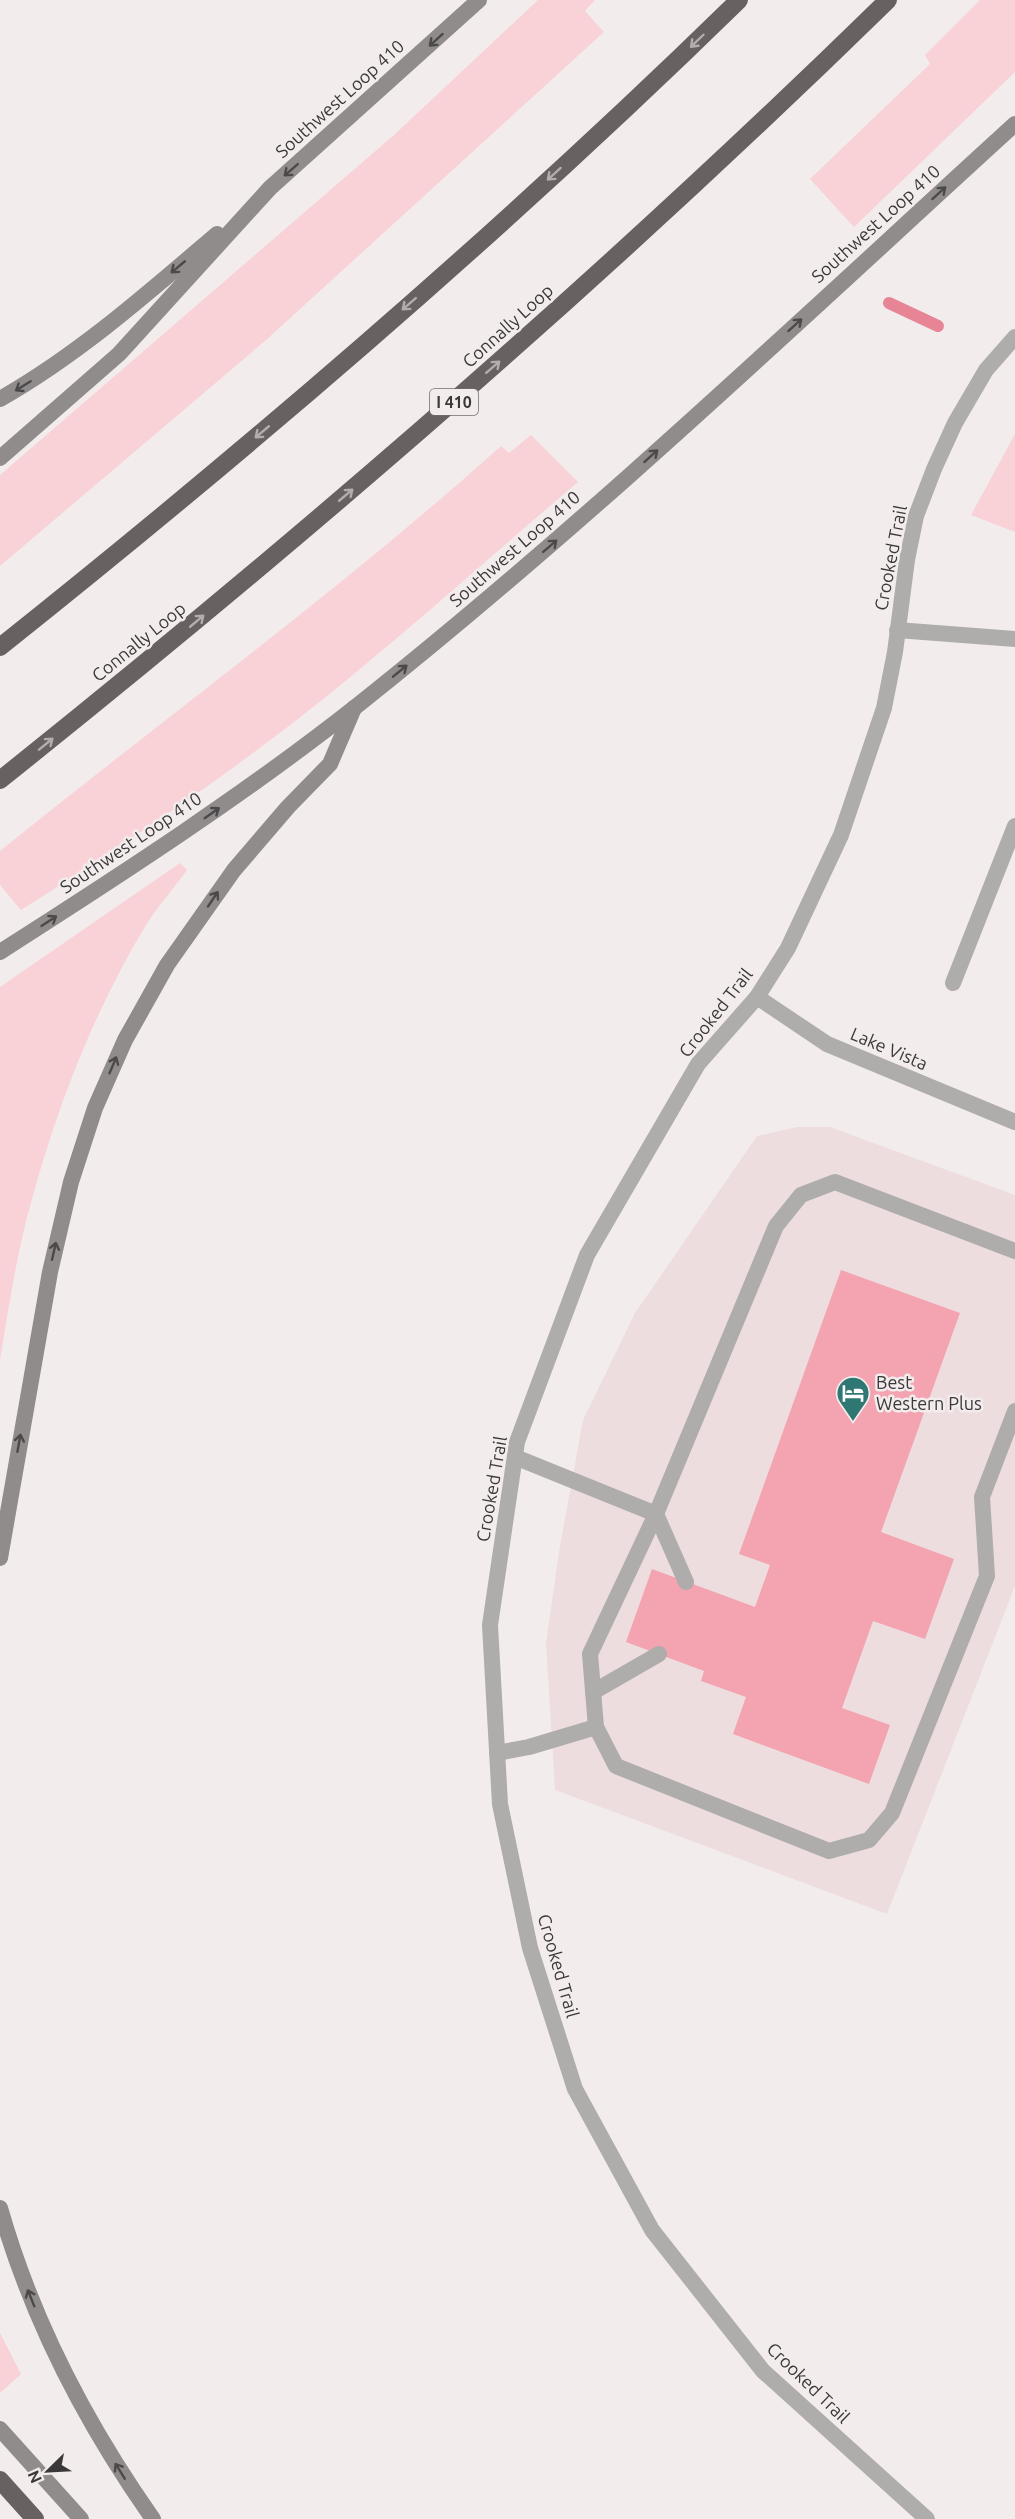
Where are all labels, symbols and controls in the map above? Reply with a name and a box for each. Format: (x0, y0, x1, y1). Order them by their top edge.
one-way arrow (429, 33, 444, 47)
one-way arrow (689, 33, 704, 48)
street label: Southwest Loop 410 (271, 35, 408, 161)
street label: Southwest Loop 410 (807, 160, 944, 286)
one-way arrow (284, 163, 299, 177)
one-way arrow (547, 167, 562, 181)
one-way arrow (931, 186, 946, 200)
one-way arrow (170, 261, 186, 274)
street label: Connally Loop (458, 280, 557, 371)
one-way arrow (401, 296, 417, 310)
one-way arrow (787, 318, 802, 332)
one-way arrow (485, 360, 500, 374)
one-way arrow (15, 380, 32, 392)
road number: I 410 (430, 389, 478, 415)
one-way arrow (255, 425, 270, 439)
one-way arrow (643, 449, 658, 463)
street label: Southwest Loop 410 (445, 486, 583, 610)
one-way arrow (338, 488, 353, 502)
street label: Crooked Trail (870, 503, 910, 612)
one-way arrow (542, 539, 557, 553)
street label: Connally Loop (88, 597, 189, 685)
one-way arrow (189, 614, 204, 628)
one-way arrow (392, 664, 408, 677)
one-way arrow (37, 737, 53, 750)
street label: Southwest Loop 410 (56, 788, 205, 897)
one-way arrow (203, 807, 219, 819)
one-way arrow (207, 890, 220, 907)
one-way arrow (40, 914, 57, 926)
street label: Crooked Trail (674, 964, 756, 1061)
street label: Lake Vista (848, 1023, 931, 1073)
one-way arrow (108, 1057, 119, 1075)
one-way arrow (49, 1242, 61, 1261)
place label: Best Western Plus (876, 1372, 982, 1413)
hotel icon: Best Western Plus (835, 1375, 871, 1422)
one-way arrow (14, 1433, 25, 1453)
street label: Crooked Trail (472, 1434, 510, 1543)
street label: Crooked Trail (535, 1912, 583, 2020)
one-way arrow (25, 2289, 36, 2307)
street label: Crooked Trail (763, 2338, 854, 2427)
north arrow (18, 2441, 78, 2501)
one-way arrow (113, 2463, 125, 2480)
text: N (24, 2468, 45, 2486)

